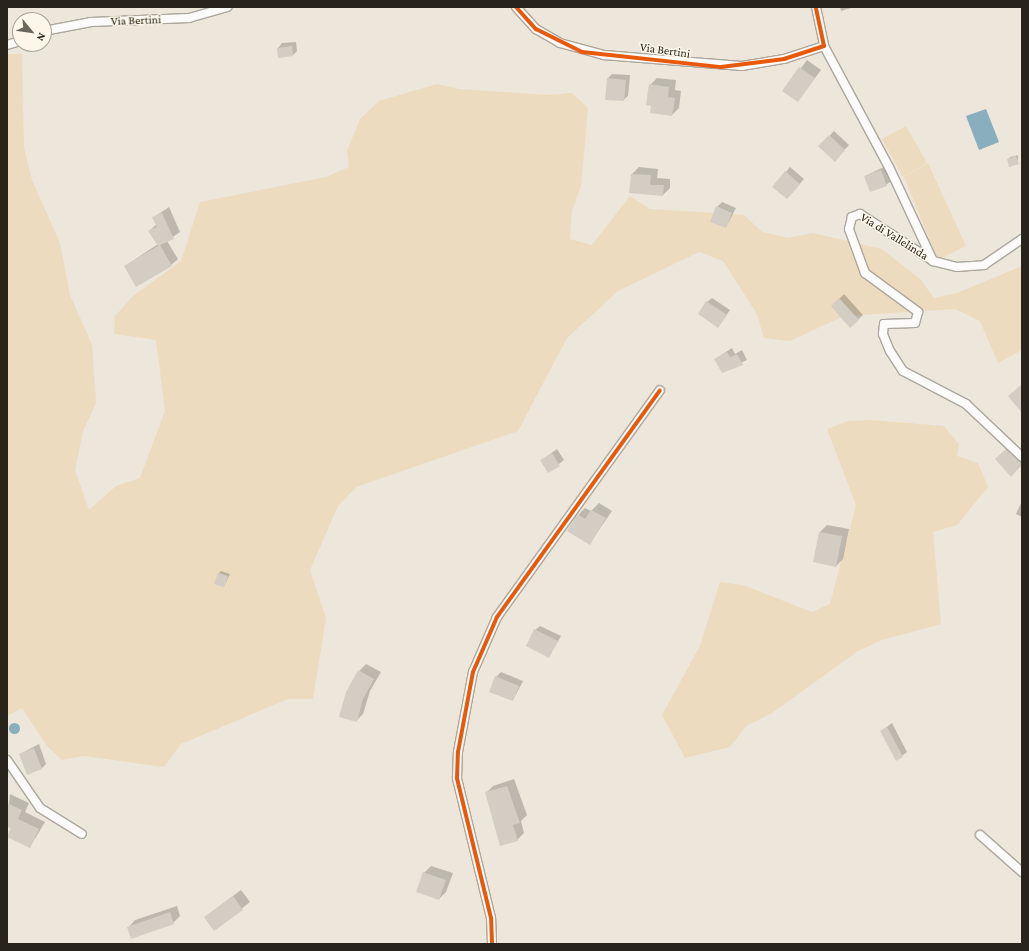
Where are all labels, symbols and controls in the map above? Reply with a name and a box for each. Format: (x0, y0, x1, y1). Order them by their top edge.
north arrow (12, 12, 52, 52)
street label: Via Bertini (111, 13, 161, 29)
text: N (35, 31, 49, 44)
street label: Via Bertini (639, 40, 691, 62)
street label: Via di Vallelinda (857, 210, 931, 264)

